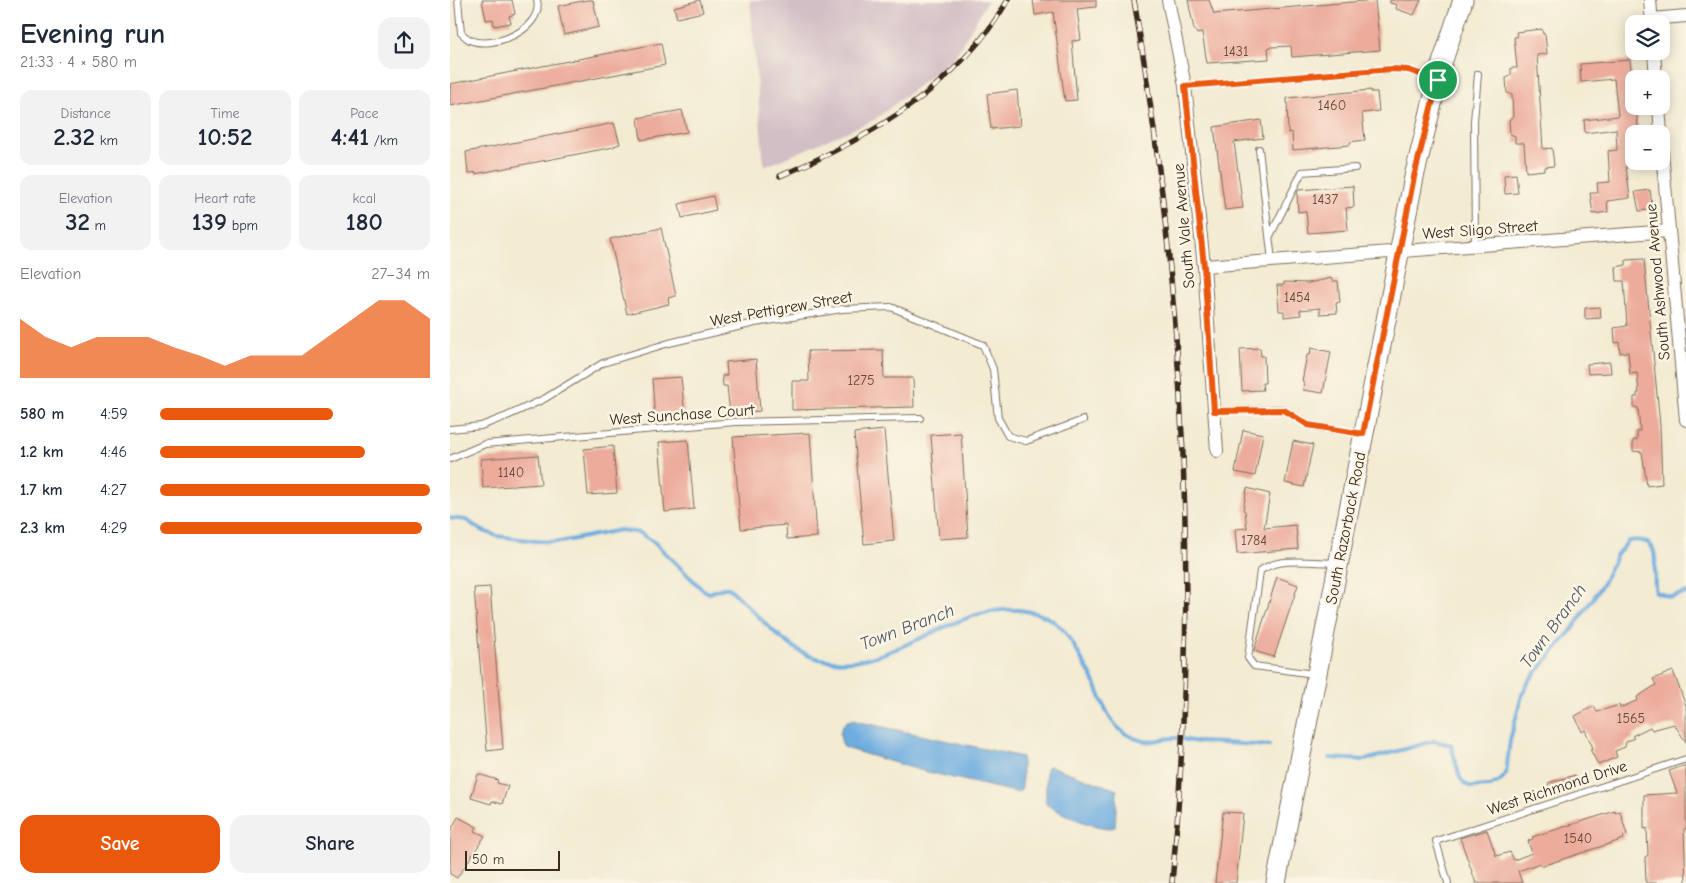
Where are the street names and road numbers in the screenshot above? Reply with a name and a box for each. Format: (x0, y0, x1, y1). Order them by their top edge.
street label: South Vale Avenue (1170, 163, 1198, 289)
street label: South Ashwood Avenue (1642, 203, 1674, 361)
street label: West Sligo Street (1422, 217, 1539, 243)
street label: West Pettigrew Street (709, 288, 854, 330)
street label: West Sunchase Court (609, 401, 756, 429)
street label: South Razorback Road (1322, 450, 1370, 606)
street label: West Richmond Drive (1485, 757, 1629, 819)

